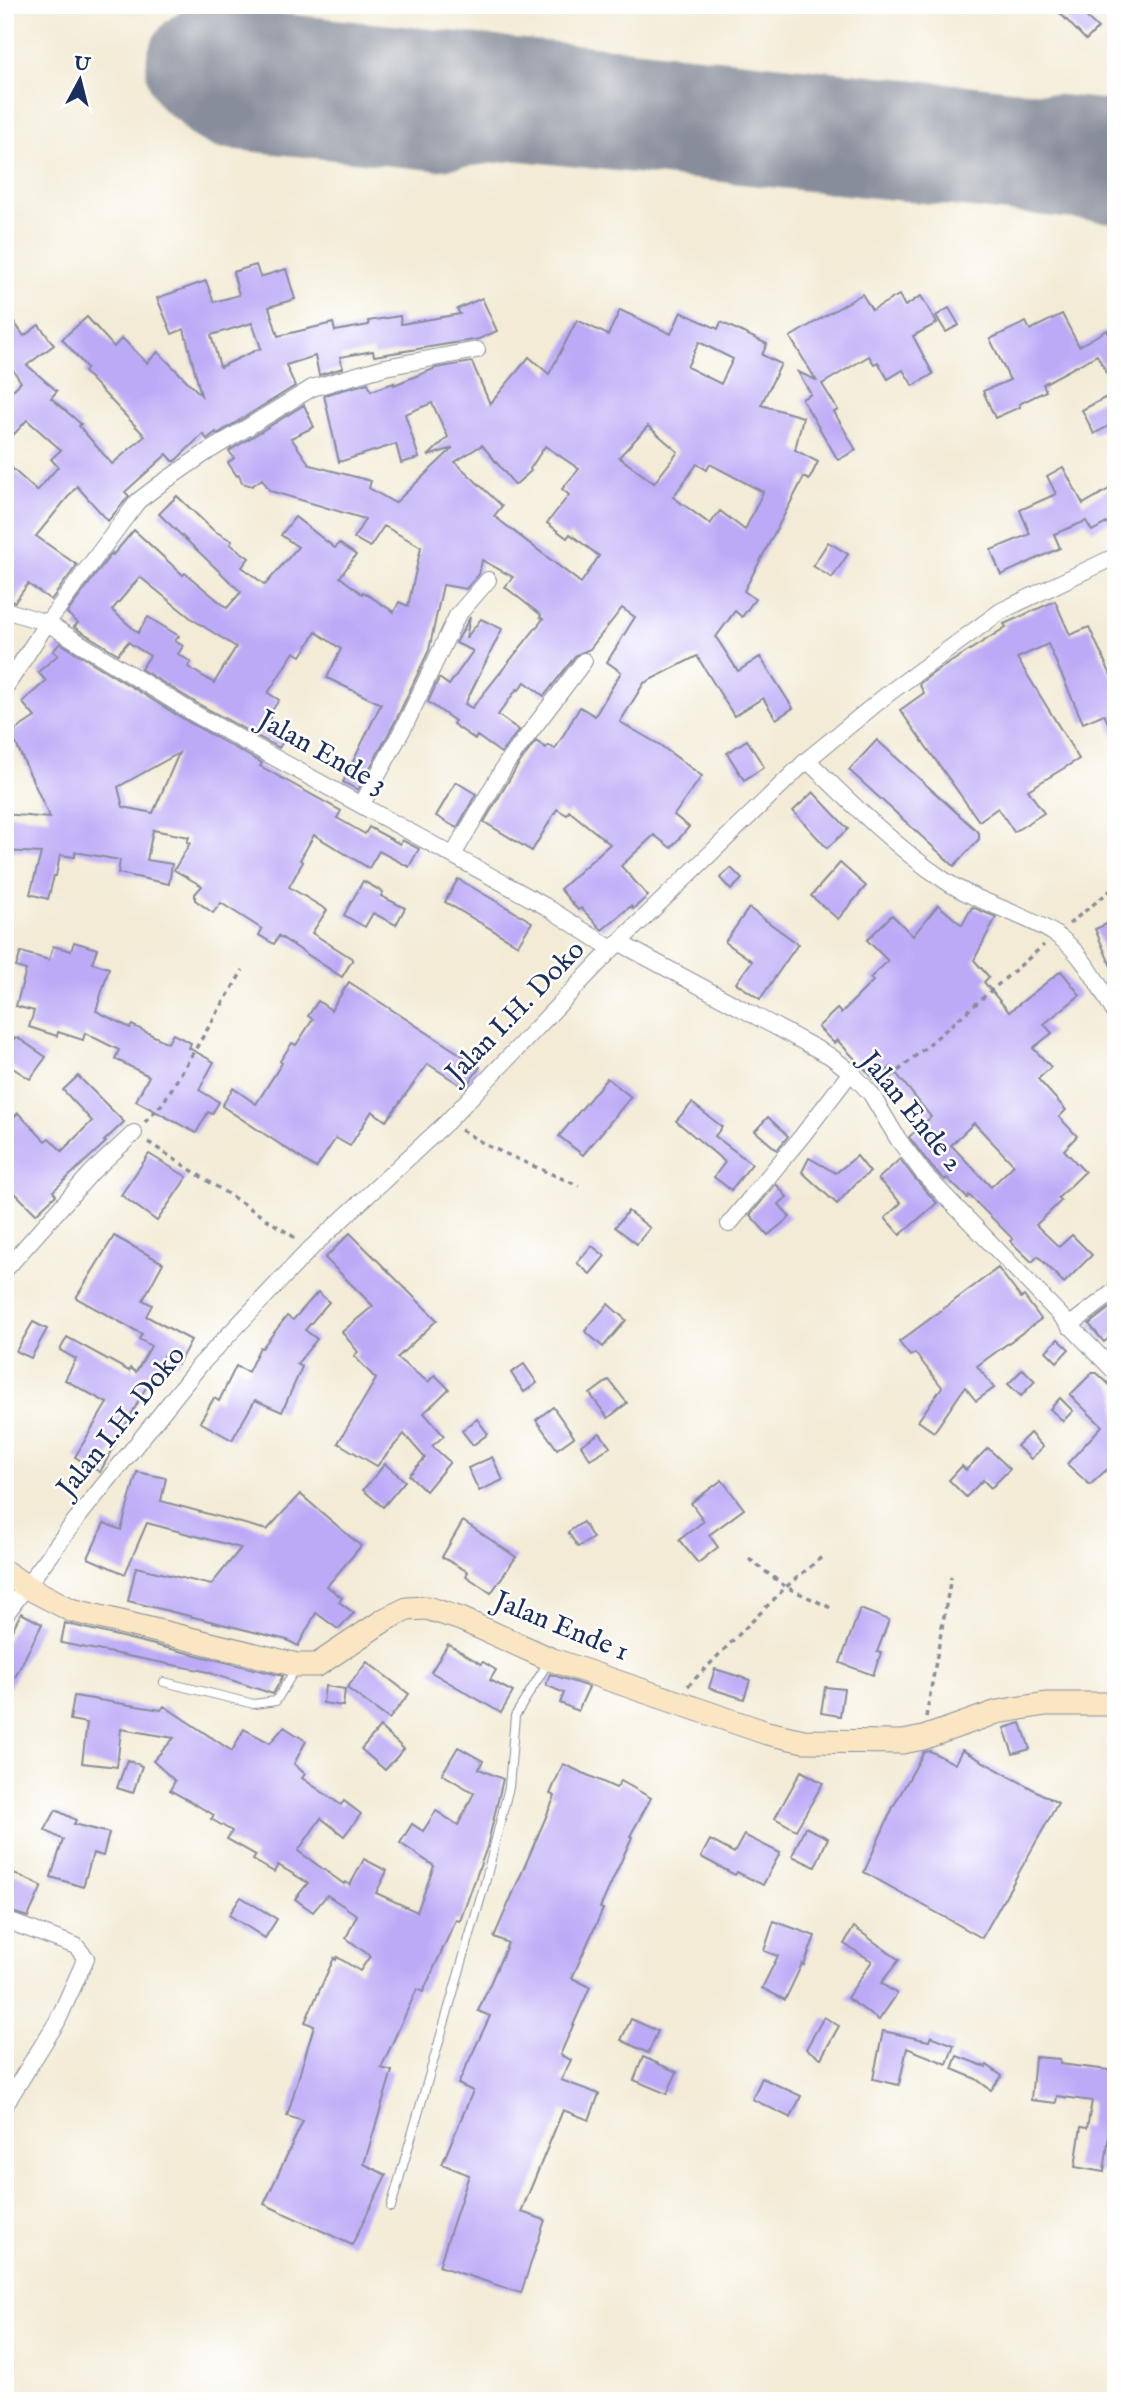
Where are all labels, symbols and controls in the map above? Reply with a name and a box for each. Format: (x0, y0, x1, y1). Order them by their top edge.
north arrow (46, 46, 116, 116)
text: U (71, 52, 92, 78)
street label: Jalan Ende 3 (249, 702, 393, 803)
street label: Jalan I.H. Doko (437, 933, 593, 1093)
street label: Jalan Ende 2 (850, 1042, 970, 1179)
street label: Jalan I.H. Doko (48, 1339, 194, 1507)
street label: Jalan Ende 1 (486, 1583, 633, 1670)

